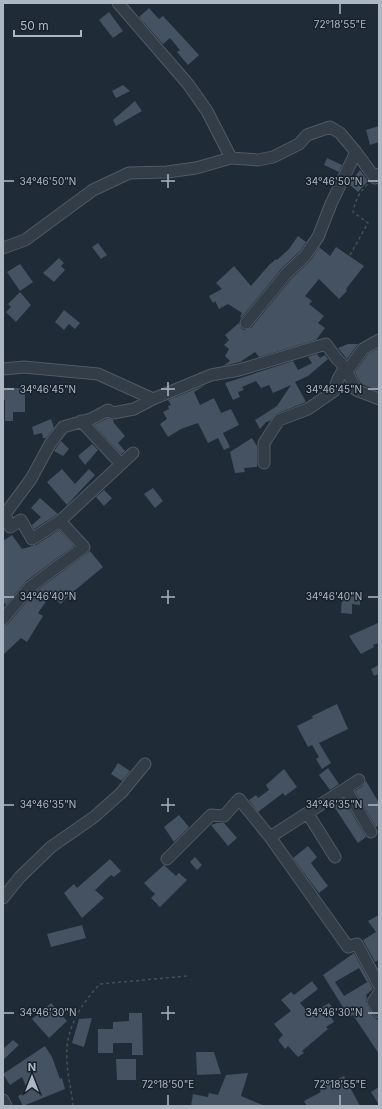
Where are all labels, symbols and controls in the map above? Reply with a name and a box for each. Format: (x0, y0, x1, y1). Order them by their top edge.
scale bar (14, 12, 81, 38)
text: 50 m (20, 18, 49, 33)
text: 72°18'55"E (314, 18, 366, 30)
text: 34°46'50"N (20, 175, 76, 187)
text: 34°46'50"N (306, 175, 362, 187)
text: 34°46'45"N (20, 383, 76, 395)
text: 34°46'45"N (306, 383, 362, 395)
text: 34°46'40"N (20, 590, 76, 602)
text: 34°46'40"N (306, 590, 362, 602)
text: 34°46'35"N (20, 798, 76, 810)
text: 34°46'35"N (306, 798, 362, 810)
text: 34°46'30"N (20, 1006, 76, 1018)
text: 34°46'30"N (306, 1006, 362, 1018)
north arrow (12, 1057, 52, 1097)
text: N (28, 1060, 36, 1074)
text: 72°18'50"E (142, 1078, 194, 1090)
text: 72°18'55"E (314, 1078, 366, 1090)

